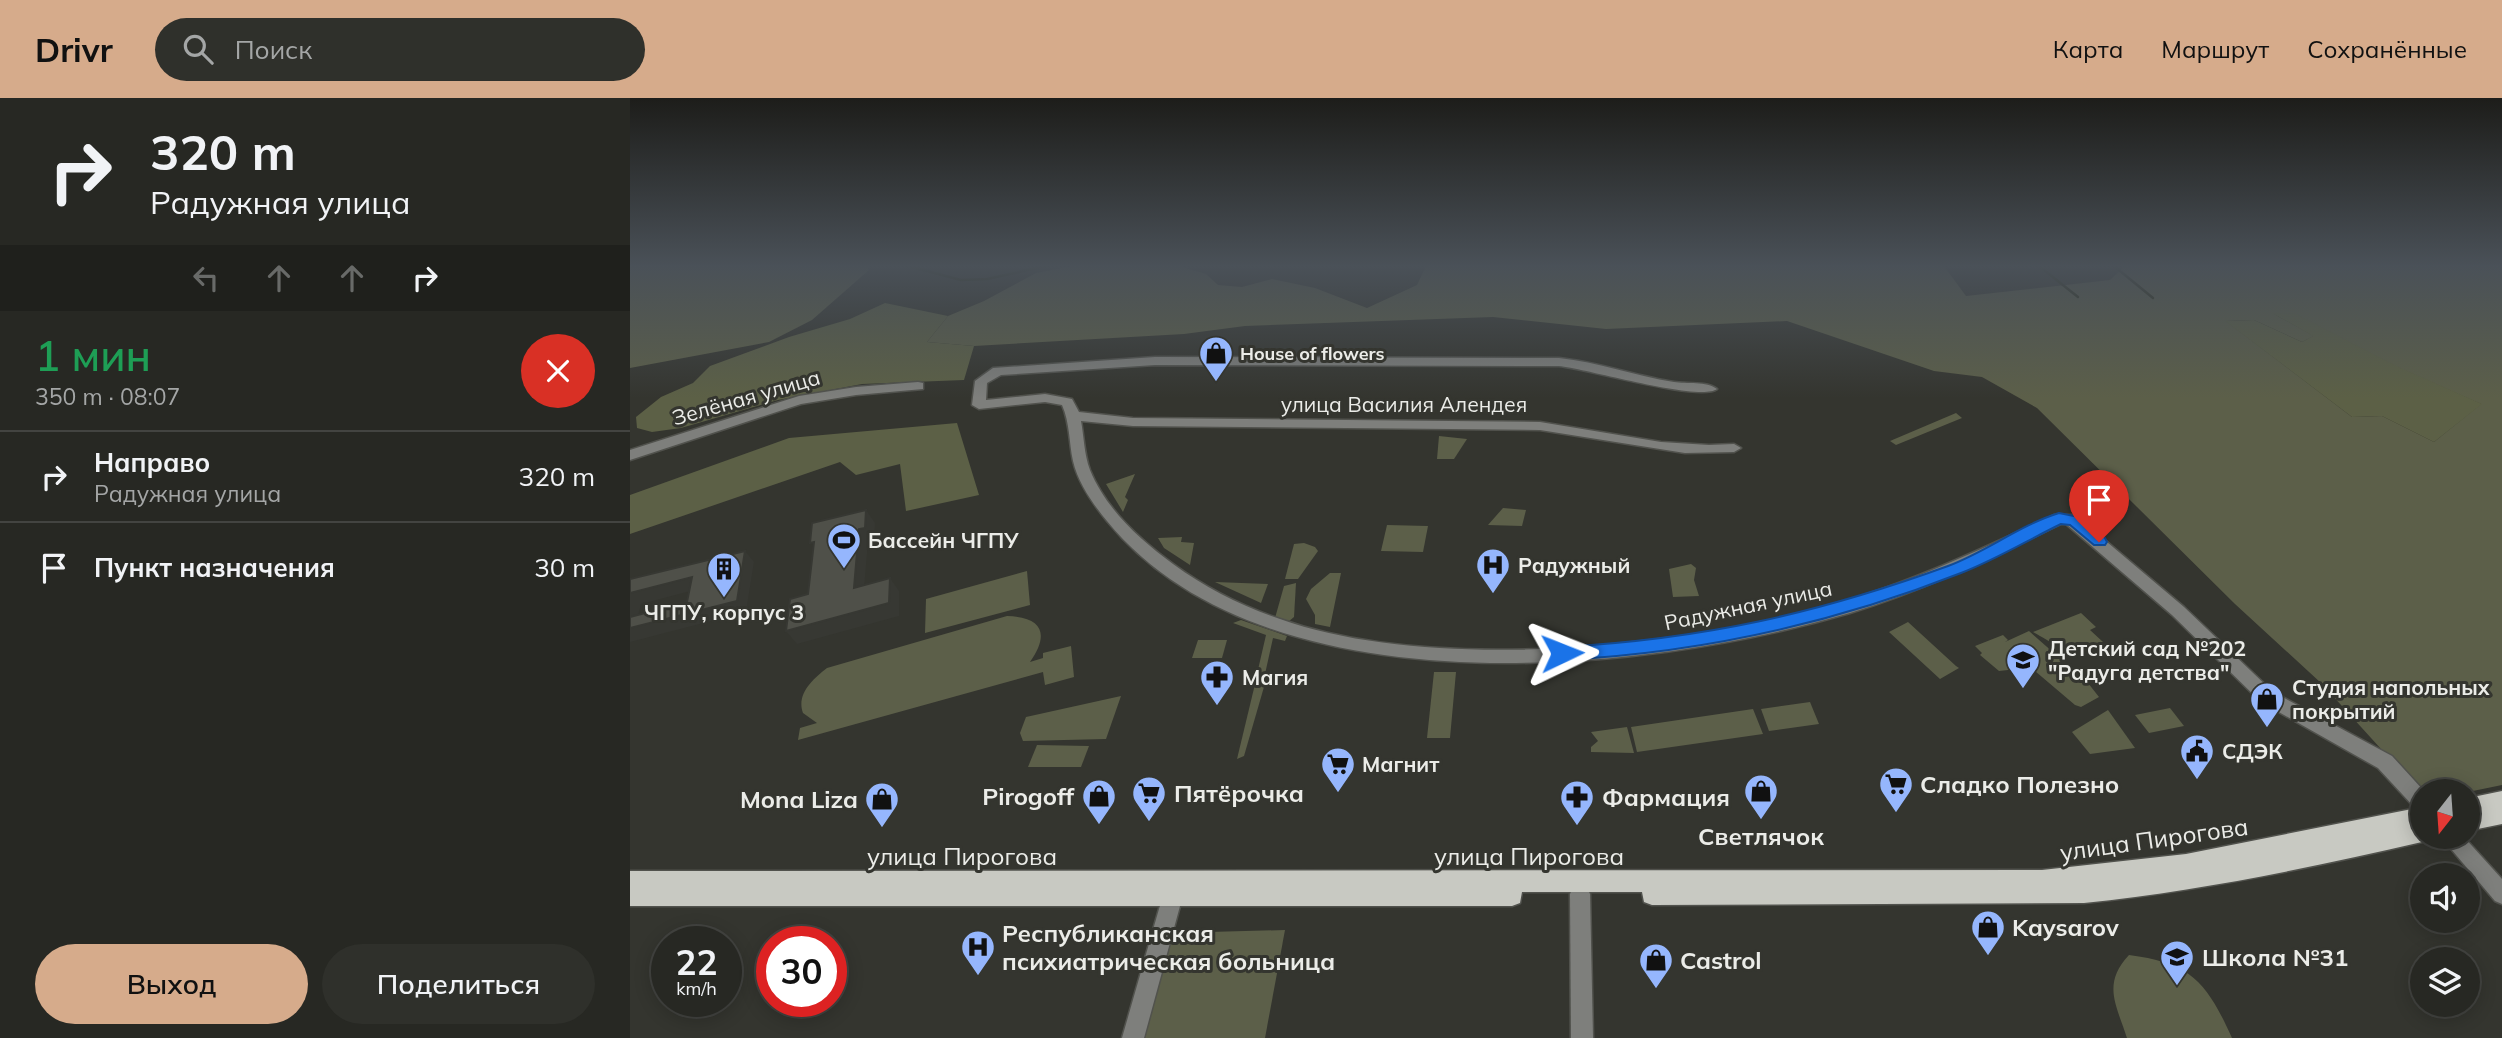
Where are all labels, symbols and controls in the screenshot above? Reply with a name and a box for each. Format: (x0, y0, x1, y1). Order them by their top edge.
search box (155, 18, 645, 81)
text: Drivr (35, 29, 113, 70)
icon: search (179, 30, 217, 68)
text: Поиск (235, 33, 312, 66)
text: Карта (2053, 34, 2123, 64)
text: Маршрут (2161, 34, 2269, 64)
text: Сохранённые (2307, 34, 2467, 64)
text: 320 m (150, 121, 296, 182)
icon: right (35, 126, 126, 217)
text: Радужная улица (150, 182, 410, 222)
icon: left (187, 259, 225, 297)
icon: ahead (260, 259, 298, 297)
icon: ahead (333, 259, 371, 297)
icon: right (406, 259, 444, 297)
text: 1 мин (35, 329, 151, 382)
button: close (521, 334, 595, 408)
shop icon: House of flowers (1197, 334, 1235, 383)
place label: House of flowers (1240, 342, 1385, 365)
street label: Зелёная улица (669, 363, 823, 431)
text: 350 m · 08:07 (35, 382, 180, 411)
street label: улица Василия Алендея (1281, 391, 1527, 417)
text: Направо (94, 446, 210, 479)
icon: right (35, 458, 73, 496)
text: 320 m (519, 460, 595, 493)
pin (2069, 470, 2129, 542)
text: Радужная улица (94, 479, 281, 508)
icon: arrive (2080, 481, 2118, 519)
sports icon: Бассейн ЧГПУ (825, 521, 863, 570)
place label: Бассейн ЧГПУ (868, 527, 1019, 553)
hospital icon: Радужный (1474, 546, 1512, 595)
icon: arrive (35, 549, 73, 587)
building icon: ЧГПУ, корпус 3 (705, 550, 743, 599)
text: Пункт назначения (94, 551, 335, 584)
text: 30 m (534, 551, 595, 584)
place label: Радужный (1518, 552, 1630, 578)
street label: Радужная улица (1662, 575, 1834, 635)
place label: ЧГПУ, корпус 3 (644, 599, 804, 625)
position arrow (1525, 616, 1599, 690)
place label: Детский сад №202 "Радуга детства" (2048, 635, 2246, 685)
school or university icon: Детский сад №202 "Радуга детства" (2004, 641, 2042, 690)
pharmacy icon: Магия (1198, 658, 1236, 707)
place label: Магия (1242, 664, 1308, 690)
place label: Студия напольных покрытий (2292, 674, 2490, 724)
shop icon: Студия напольных покрытий (2248, 680, 2286, 729)
public building icon: СДЭК (2178, 732, 2216, 781)
place label: СДЭК (2222, 738, 2283, 764)
supermarket icon: Магнит (1319, 745, 1357, 794)
place label: Магнит (1362, 751, 1440, 777)
supermarket icon: Сладко Полезно (1877, 765, 1915, 814)
place label: Сладко Полезно (1920, 769, 2119, 799)
shop icon: Светлячок (1742, 772, 1780, 821)
supermarket icon: Пятёрочка (1130, 774, 1168, 823)
shop icon: Pirogoff (1080, 777, 1118, 826)
place label: Пятёрочка (1174, 778, 1304, 808)
pharmacy icon: Фармация (1558, 778, 1596, 827)
north arrow (2410, 779, 2480, 849)
map controls (2410, 779, 2480, 1017)
shop icon: Mona Liza (863, 780, 901, 829)
place label: Pirogoff (982, 781, 1075, 811)
place label: Фармация (1602, 782, 1730, 812)
place label: Mona Liza (740, 784, 858, 814)
street label: улица Пирогова (2058, 811, 2250, 867)
place label: Светлячок (1698, 821, 1824, 851)
street label: улица Пирогова (867, 841, 1057, 871)
street label: улица Пирогова (1434, 841, 1624, 871)
button: sound (2410, 863, 2480, 933)
shop icon: Kaysarov (1969, 908, 2007, 957)
place label: Kaysarov (2012, 912, 2120, 942)
place label: Республиканская психиатрическая больница (1002, 918, 1335, 976)
speed limit sign: 30 (756, 926, 847, 1017)
hospital icon: Республиканская психиатрическая больница (959, 928, 997, 977)
school or university icon: Школа №31 (2158, 938, 2196, 987)
text: 22 (675, 940, 718, 984)
shop icon: Castrol (1637, 941, 1675, 990)
place label: Школа №31 (2202, 942, 2348, 972)
button: Выход (35, 944, 308, 1024)
button: Поделиться (322, 944, 595, 1024)
place label: Castrol (1680, 945, 1762, 975)
button: layers (2410, 947, 2480, 1017)
text: km/h (676, 977, 717, 1000)

